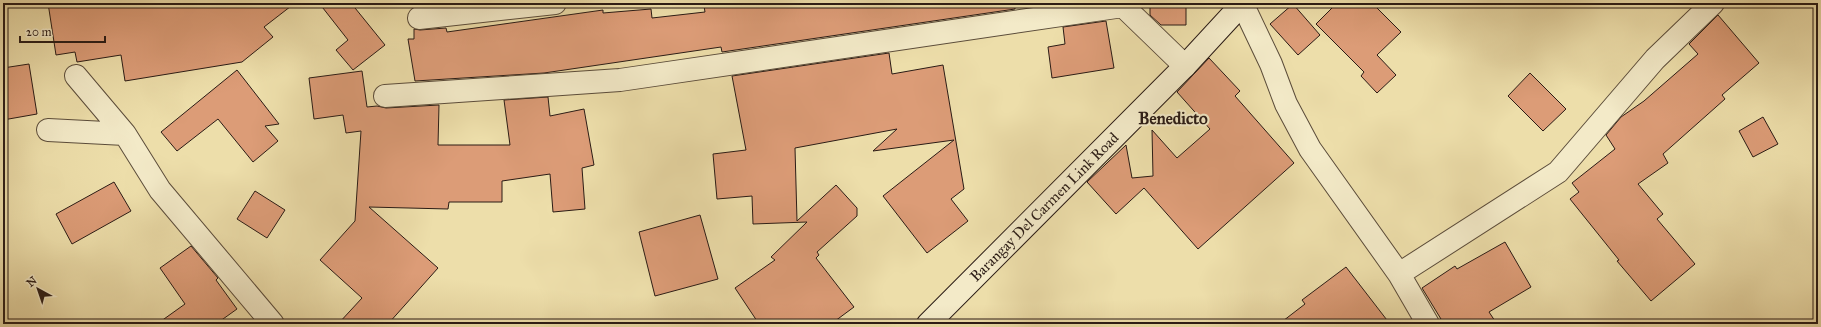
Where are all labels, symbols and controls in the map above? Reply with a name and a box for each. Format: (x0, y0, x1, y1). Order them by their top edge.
scale bar (20, 18, 105, 44)
text: 20 m (26, 25, 52, 39)
district label: Benedicto (1138, 108, 1208, 129)
street label: Barangay Del Carmen Link Road (966, 128, 1123, 285)
north arrow (18, 269, 58, 309)
text: N (24, 273, 40, 290)

